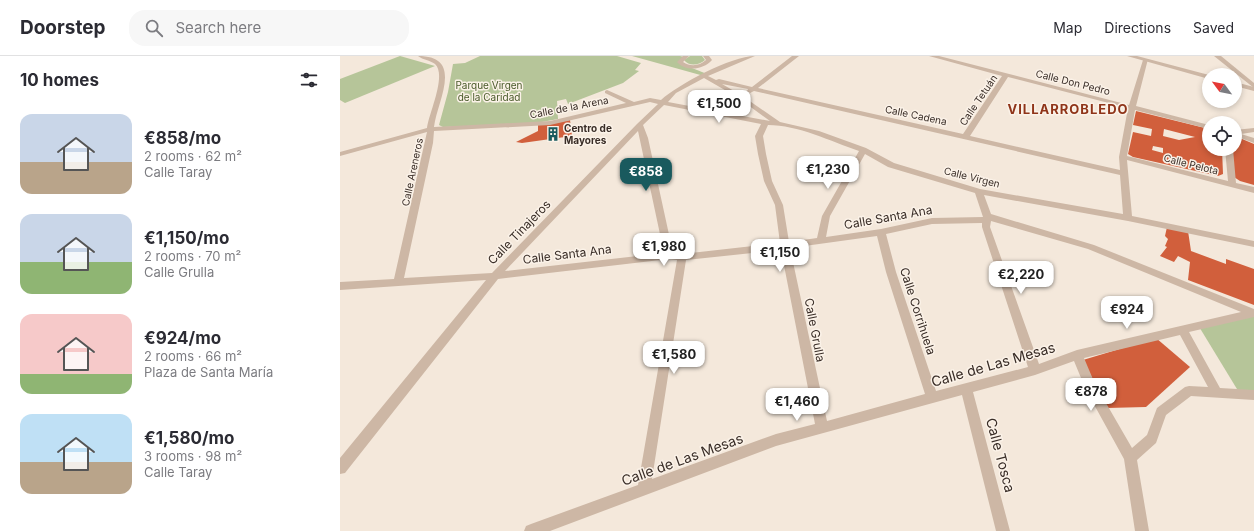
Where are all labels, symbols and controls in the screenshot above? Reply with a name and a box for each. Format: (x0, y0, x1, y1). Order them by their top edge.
search box (129, 10, 409, 46)
text: Doorstep (20, 16, 105, 39)
icon: search (143, 17, 165, 39)
text: Search here (175, 18, 261, 37)
text: Map (1053, 19, 1082, 36)
text: Directions (1104, 19, 1171, 36)
text: Saved (1193, 19, 1234, 36)
street label: Calle Don Pedro (1035, 67, 1111, 97)
north arrow (1202, 68, 1242, 108)
map controls (1202, 68, 1242, 156)
icon: filters (298, 69, 320, 91)
text: 10 homes (20, 70, 99, 90)
street label: Calle Tetuán (957, 72, 999, 128)
park label: Parque Virgen de la Caridad (455, 79, 523, 103)
pin: €1,500 (686, 90, 752, 124)
street label: Calle de la Arena (529, 93, 609, 121)
text: €1,500 (697, 95, 741, 111)
district label: VILLARROBLEDO (1007, 101, 1129, 117)
street label: Calle Cadena (884, 103, 948, 127)
button: locate (1202, 116, 1242, 156)
place label: Centro de Mayores (564, 122, 612, 147)
building icon: Centro de Mayores (545, 126, 561, 142)
text: €858/mo (144, 128, 221, 148)
icon: home (52, 130, 100, 178)
street label: Calle Areneros (399, 137, 425, 207)
text: 2 rooms · 62 m² (144, 148, 242, 164)
street label: Calle Pelota (1162, 151, 1220, 177)
pin: €1,230 (795, 156, 861, 190)
pin: €858 (622, 158, 670, 192)
text: €1,230 (806, 161, 850, 177)
text: €858 (629, 163, 663, 179)
text: Calle Taray (144, 164, 212, 180)
street label: Calle Virgen (943, 164, 1001, 190)
street label: Calle Tinajeros (484, 197, 554, 267)
street label: Calle Santa Ana (843, 202, 933, 232)
text: €1,150/mo (144, 228, 229, 248)
icon: home (52, 230, 100, 278)
pin: €1,980 (631, 233, 697, 267)
text: €1,980 (642, 238, 686, 254)
pin: €1,150 (747, 239, 813, 273)
street label: Calle Santa Ana (522, 241, 612, 267)
text: €1,150 (760, 244, 800, 260)
text: 2 rooms · 70 m² (144, 248, 241, 264)
pin: €2,220 (988, 261, 1054, 295)
text: Calle Grulla (144, 264, 214, 280)
street label: Calle Corrihuela (897, 266, 939, 356)
text: €2,220 (998, 266, 1044, 282)
pin: €924 (1103, 296, 1151, 330)
street label: Calle Grulla (801, 297, 829, 363)
text: €924 (1110, 301, 1144, 317)
text: €924/mo (144, 328, 221, 348)
icon: home (52, 330, 100, 378)
street label: Calle de Las Mesas (929, 338, 1057, 390)
pin: €1,580 (641, 341, 707, 375)
text: €1,580 (652, 346, 696, 362)
text: 2 rooms · 66 m² (144, 348, 242, 364)
text: Plaza de Santa María (144, 364, 273, 380)
pin: €878 (1067, 378, 1115, 412)
text: €878 (1074, 383, 1108, 399)
pin: €1,460 (764, 388, 830, 422)
text: €1,460 (775, 393, 819, 409)
street label: Calle Tosca (983, 416, 1019, 494)
text: €1,580/mo (144, 428, 234, 448)
street label: Calle de Las Mesas (619, 429, 745, 489)
icon: home (52, 430, 100, 478)
text: 3 rooms · 98 m² (144, 448, 242, 464)
text: Calle Taray (144, 464, 212, 480)

